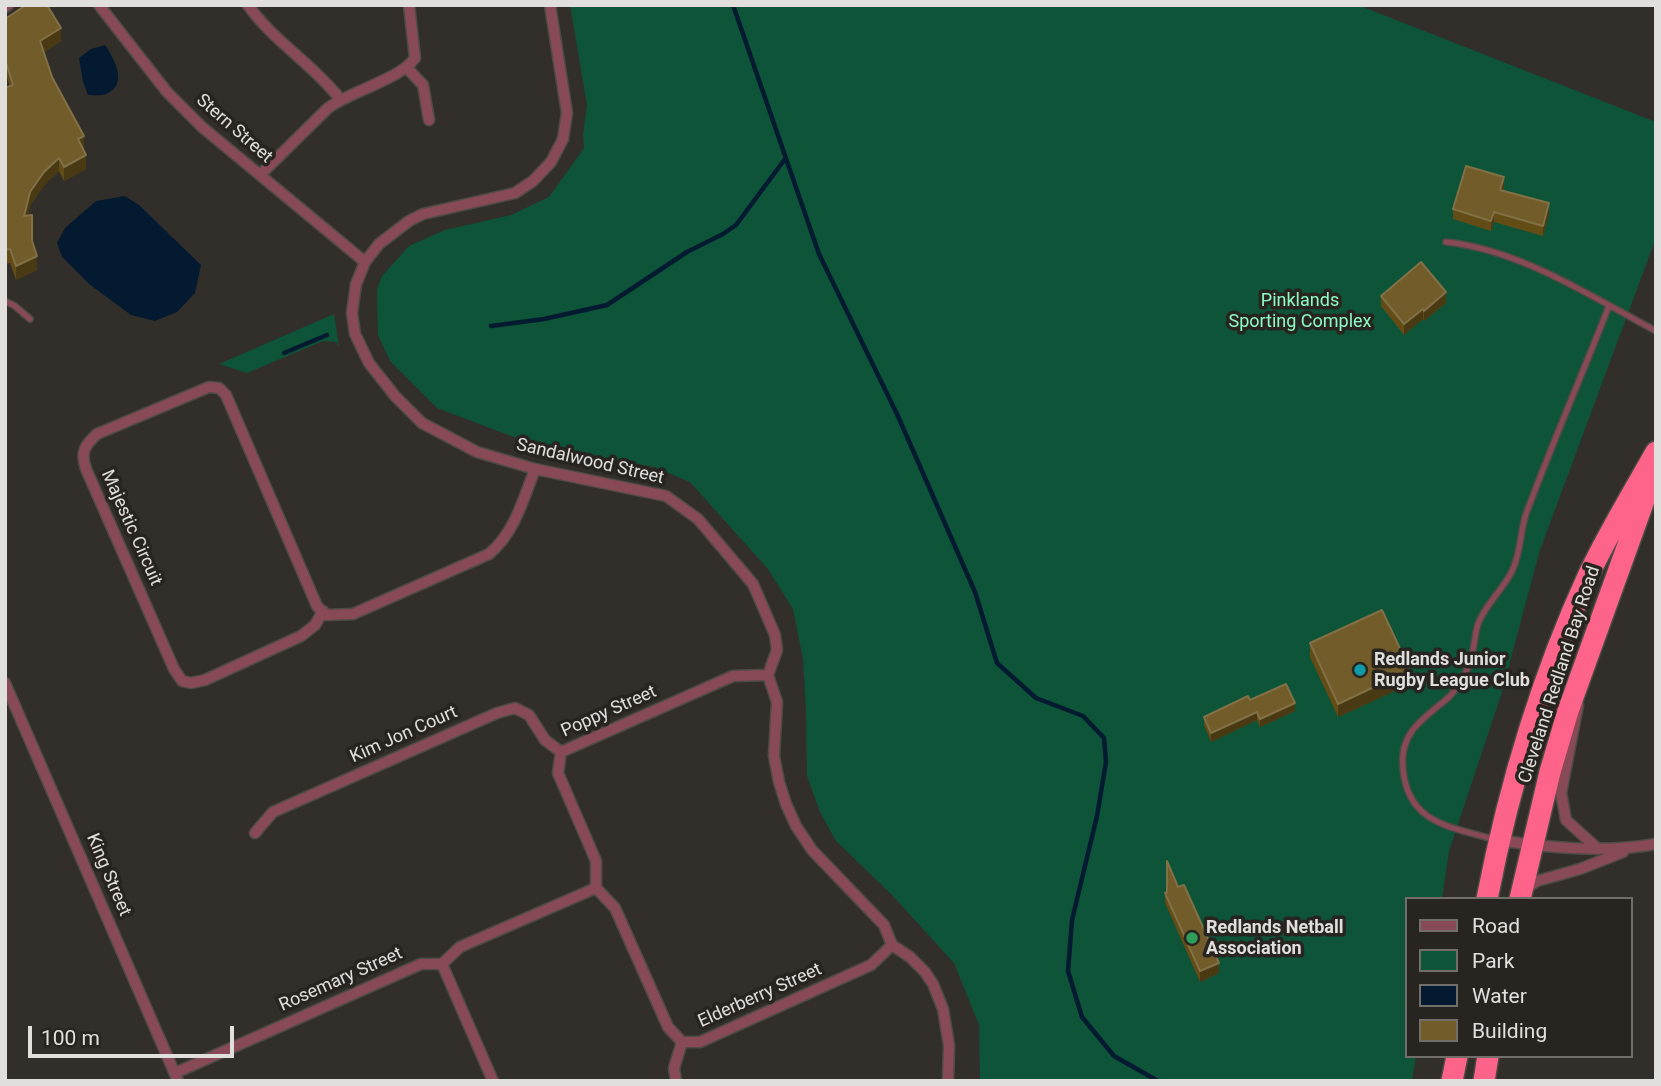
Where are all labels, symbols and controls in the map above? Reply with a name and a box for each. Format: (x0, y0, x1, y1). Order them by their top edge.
street label: Stern Street (191, 90, 277, 168)
park label: Pinklands Sporting Complex (1228, 290, 1372, 332)
street label: Sandalwood Street (514, 435, 666, 489)
street label: Majestic Circuit (96, 467, 166, 589)
street label: Cleveland Redland Bay Road (1515, 564, 1605, 786)
place label: Redlands Junior Rugby League Club (1374, 649, 1530, 692)
marker: Redlands Junior Rugby League Club (1352, 662, 1368, 678)
street label: Poppy Street (558, 681, 660, 743)
street label: Kim Jon Court (347, 702, 461, 768)
street label: King Street (81, 830, 135, 920)
legend (1406, 897, 1633, 1058)
text: Road (1472, 914, 1520, 938)
place label: Redlands Netball Association (1206, 917, 1344, 960)
marker: Redlands Netball Association (1184, 930, 1200, 946)
street label: Rosemary Street (276, 943, 406, 1017)
text: Park (1472, 949, 1514, 973)
street label: Elderberry Street (695, 959, 825, 1033)
text: Water (1472, 984, 1527, 1008)
scale bar (32, 1012, 238, 1056)
text: Building (1472, 1019, 1547, 1043)
text: 100 m (41, 1026, 100, 1050)

